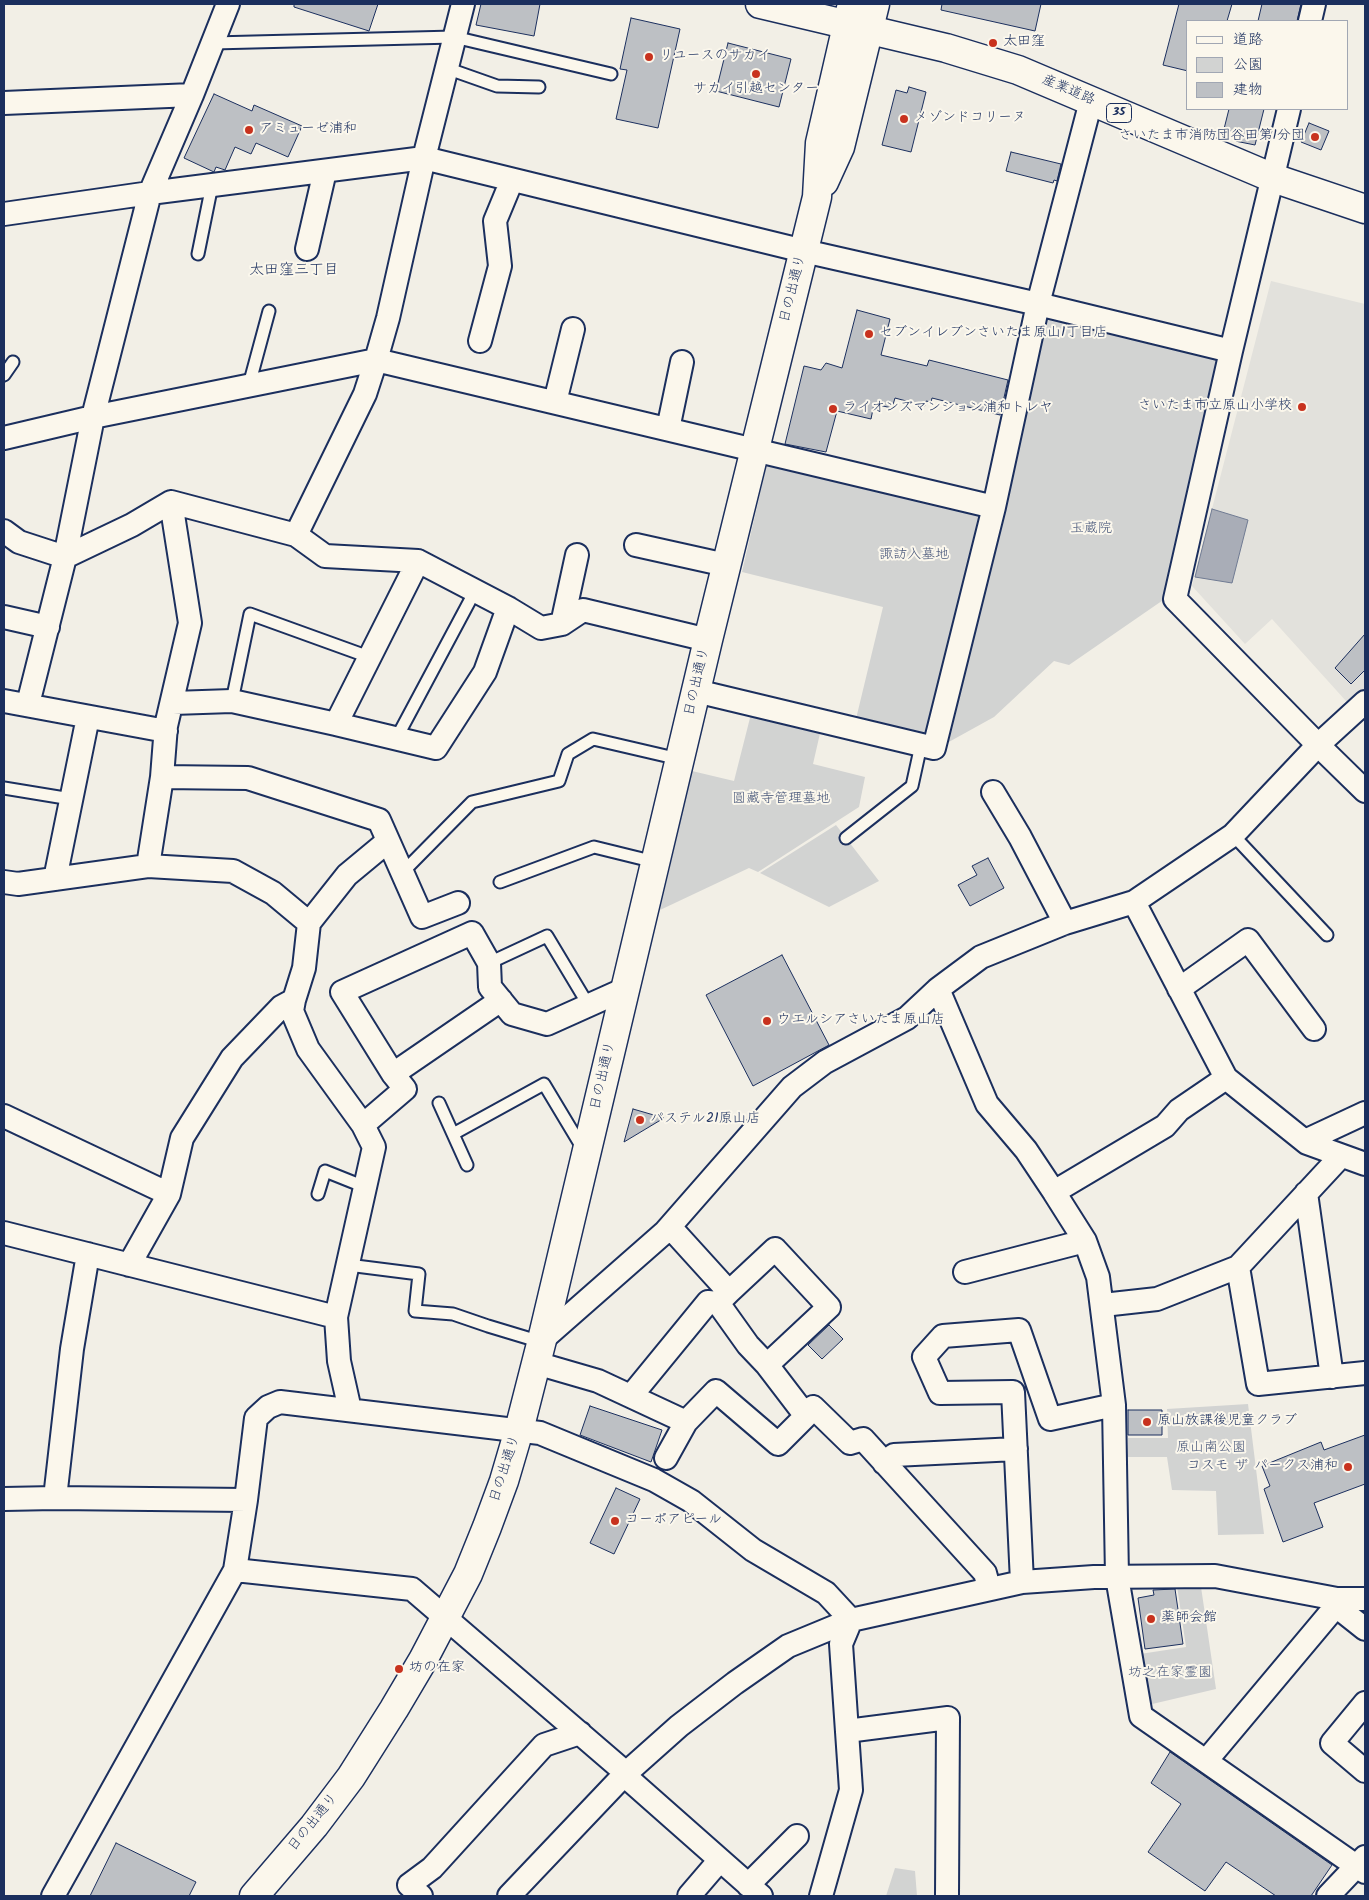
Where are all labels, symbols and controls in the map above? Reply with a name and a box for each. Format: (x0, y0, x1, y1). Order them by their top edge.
legend (1186, 20, 1349, 110)
text: 道路 (1233, 28, 1263, 52)
place label: 太田窪 (1003, 35, 1045, 51)
marker: 太田窪 (987, 37, 999, 49)
place label: リユースのサカイ (659, 49, 770, 65)
marker: リユースのサカイ (643, 51, 655, 63)
text: 公園 (1233, 53, 1263, 77)
marker: サカイ引越センター (750, 68, 762, 80)
street label: 産業道路 (1039, 72, 1097, 110)
text: 建物 (1233, 78, 1263, 102)
place label: サカイ引越センター (693, 82, 819, 98)
road number: 35 (1106, 104, 1132, 122)
place label: メゾンドコリーヌ (914, 111, 1026, 127)
marker: メゾンドコリーヌ (898, 113, 910, 125)
place label: アミューゼ浦和 (259, 122, 357, 138)
marker: アミューゼ浦和 (243, 124, 255, 136)
place label: さいたま市消防団谷田第1分団 (1119, 129, 1305, 145)
marker: さいたま市消防団谷田第1分団 (1309, 131, 1321, 143)
street label: 日の出通り (777, 253, 811, 325)
district label: 太田窪三丁目 (249, 262, 339, 280)
place label: セブンイレブンさいたま原山1丁目店 (879, 326, 1107, 342)
marker: セブンイレブンさいたま原山1丁目店 (863, 328, 875, 340)
place label: さいたま市立原山小学校 (1138, 399, 1292, 415)
place label: ライオンズマンション浦和トレヤ (843, 401, 1053, 417)
marker: さいたま市立原山小学校 (1296, 401, 1308, 413)
marker: ライオンズマンション浦和トレヤ (827, 403, 839, 415)
park label: 玉蔵院 (1070, 522, 1112, 538)
park label: 諏訪入墓地 (879, 548, 949, 564)
street label: 日の出通り (682, 646, 714, 718)
park label: 圓藏寺管理墓地 (732, 792, 830, 808)
place label: ウエルシアさいたま原山店 (777, 1013, 945, 1029)
marker: ウエルシアさいたま原山店 (761, 1015, 773, 1027)
street label: 日の出通り (588, 1040, 620, 1112)
place label: パステル21原山店 (650, 1112, 761, 1128)
marker: パステル21原山店 (634, 1114, 646, 1126)
place label: 原山放課後児童クラブ (1157, 1414, 1297, 1430)
marker: 原山放課後児童クラブ (1141, 1416, 1153, 1428)
street label: 日の出通り (487, 1433, 525, 1505)
park label: 原山南公園 (1176, 1441, 1246, 1457)
place label: コスモ ザ パークス浦和 (1187, 1459, 1338, 1475)
marker: コスモ ザ パークス浦和 (1342, 1461, 1354, 1473)
place label: コーポアピール (625, 1513, 722, 1529)
marker: コーポアピール (609, 1515, 621, 1527)
place label: 薬師会館 (1161, 1611, 1217, 1627)
marker: 薬師会館 (1145, 1613, 1157, 1625)
place label: 坊の在家 (409, 1661, 465, 1677)
marker: 坊の在家 (393, 1663, 405, 1675)
park label: 坊之在家霊園 (1128, 1666, 1212, 1682)
street label: 日の出通り (285, 1791, 343, 1855)

